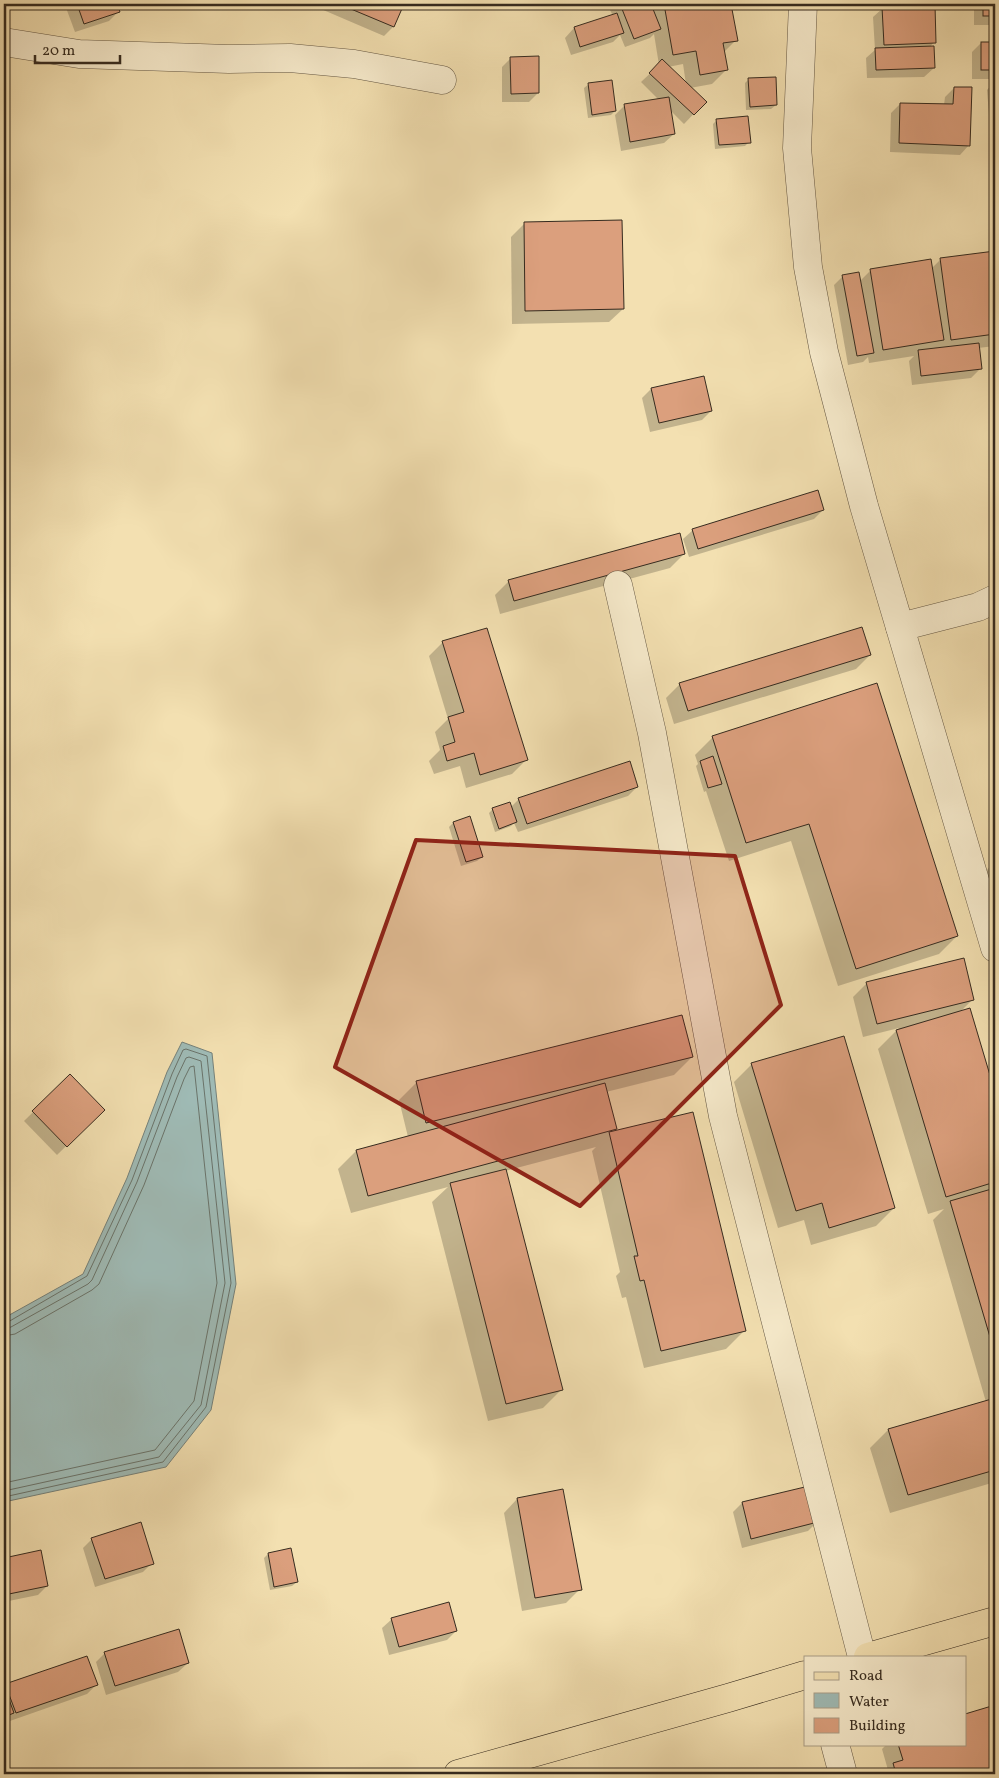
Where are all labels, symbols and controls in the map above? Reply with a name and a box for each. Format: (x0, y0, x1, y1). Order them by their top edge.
scale bar (35, 32, 120, 64)
text: 20 m (42, 41, 75, 62)
legend (804, 1656, 966, 1746)
text: Road (849, 1666, 883, 1687)
text: Water (849, 1692, 889, 1713)
text: Building (849, 1716, 906, 1737)

